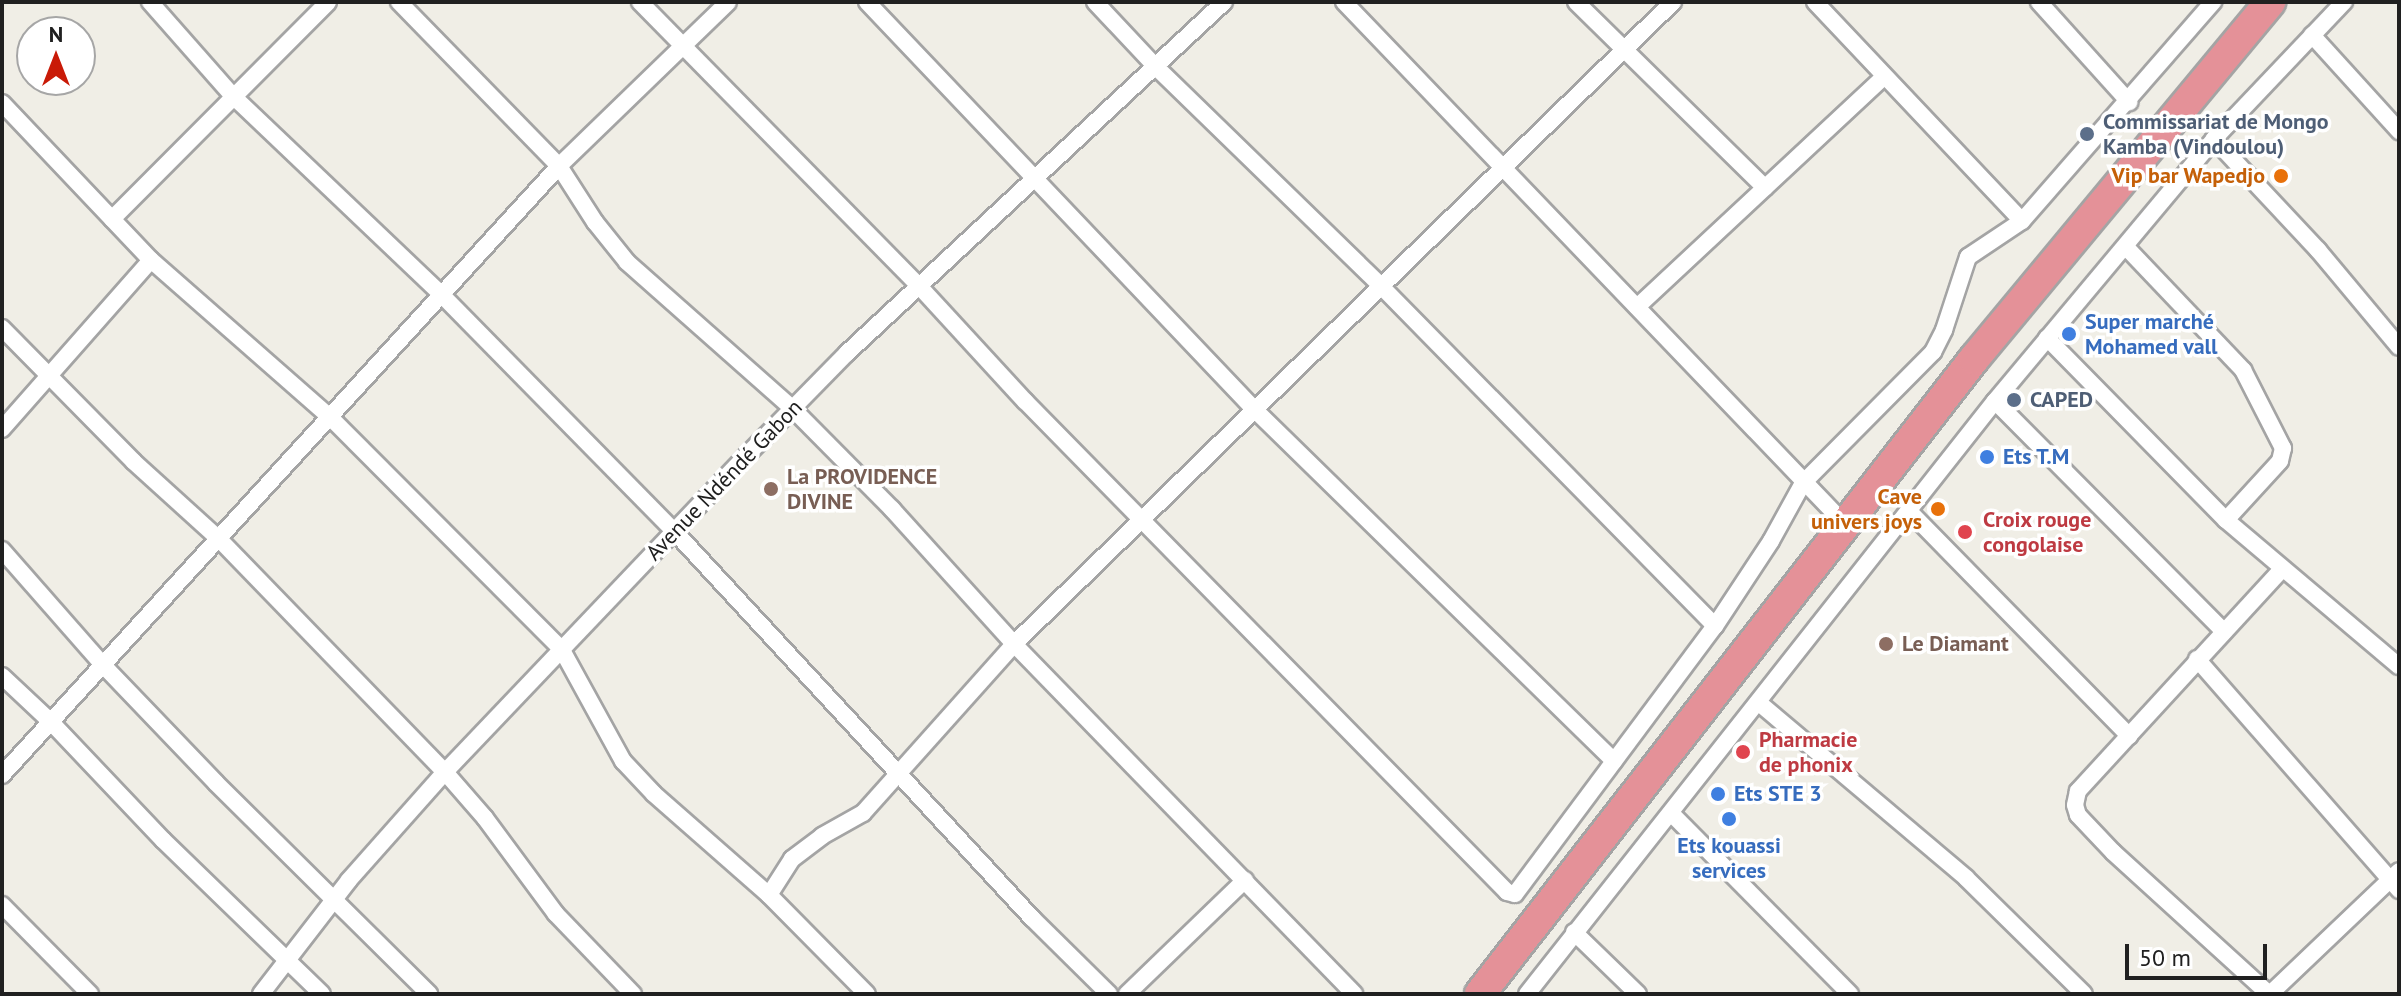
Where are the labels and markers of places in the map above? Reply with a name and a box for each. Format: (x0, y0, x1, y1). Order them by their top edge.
place label: Commissariat de Mongo Kamba (Vindoulou) (2103, 108, 2329, 160)
marker: Commissariat de Mongo Kamba (Vindoulou) (2078, 125, 2096, 143)
place label: Vip bar Wapedjo (2111, 163, 2265, 189)
marker: Vip bar Wapedjo (2272, 167, 2290, 185)
place label: Super marché Mohamed vall (2085, 308, 2218, 360)
marker: Super marché Mohamed vall (2060, 325, 2078, 343)
place label: CAPED (2030, 387, 2093, 413)
marker: CAPED (2005, 391, 2023, 409)
place label: Ets T.M (2003, 444, 2070, 470)
marker: Ets T.M (1978, 448, 1996, 466)
place label: La PROVIDENCE DIVINE (787, 463, 937, 514)
marker: La PROVIDENCE DIVINE (762, 480, 780, 498)
place label: Cave univers joys (1811, 483, 1922, 534)
marker: Cave univers joys (1929, 500, 1947, 518)
place label: Croix rouge congolaise (1983, 506, 2092, 558)
marker: Croix rouge congolaise (1954, 521, 1976, 543)
place label: Le Diamant (1902, 631, 2009, 657)
marker: Le Diamant (1877, 635, 1895, 653)
place label: Pharmacie de phonix (1759, 726, 1857, 778)
marker: Pharmacie de phonix (1734, 743, 1752, 761)
place label: Ets STE 3 (1734, 781, 1822, 807)
marker: Ets STE 3 (1709, 785, 1727, 803)
marker: Ets kouassi services (1720, 810, 1738, 828)
place label: Ets kouassi services (1677, 832, 1781, 884)

